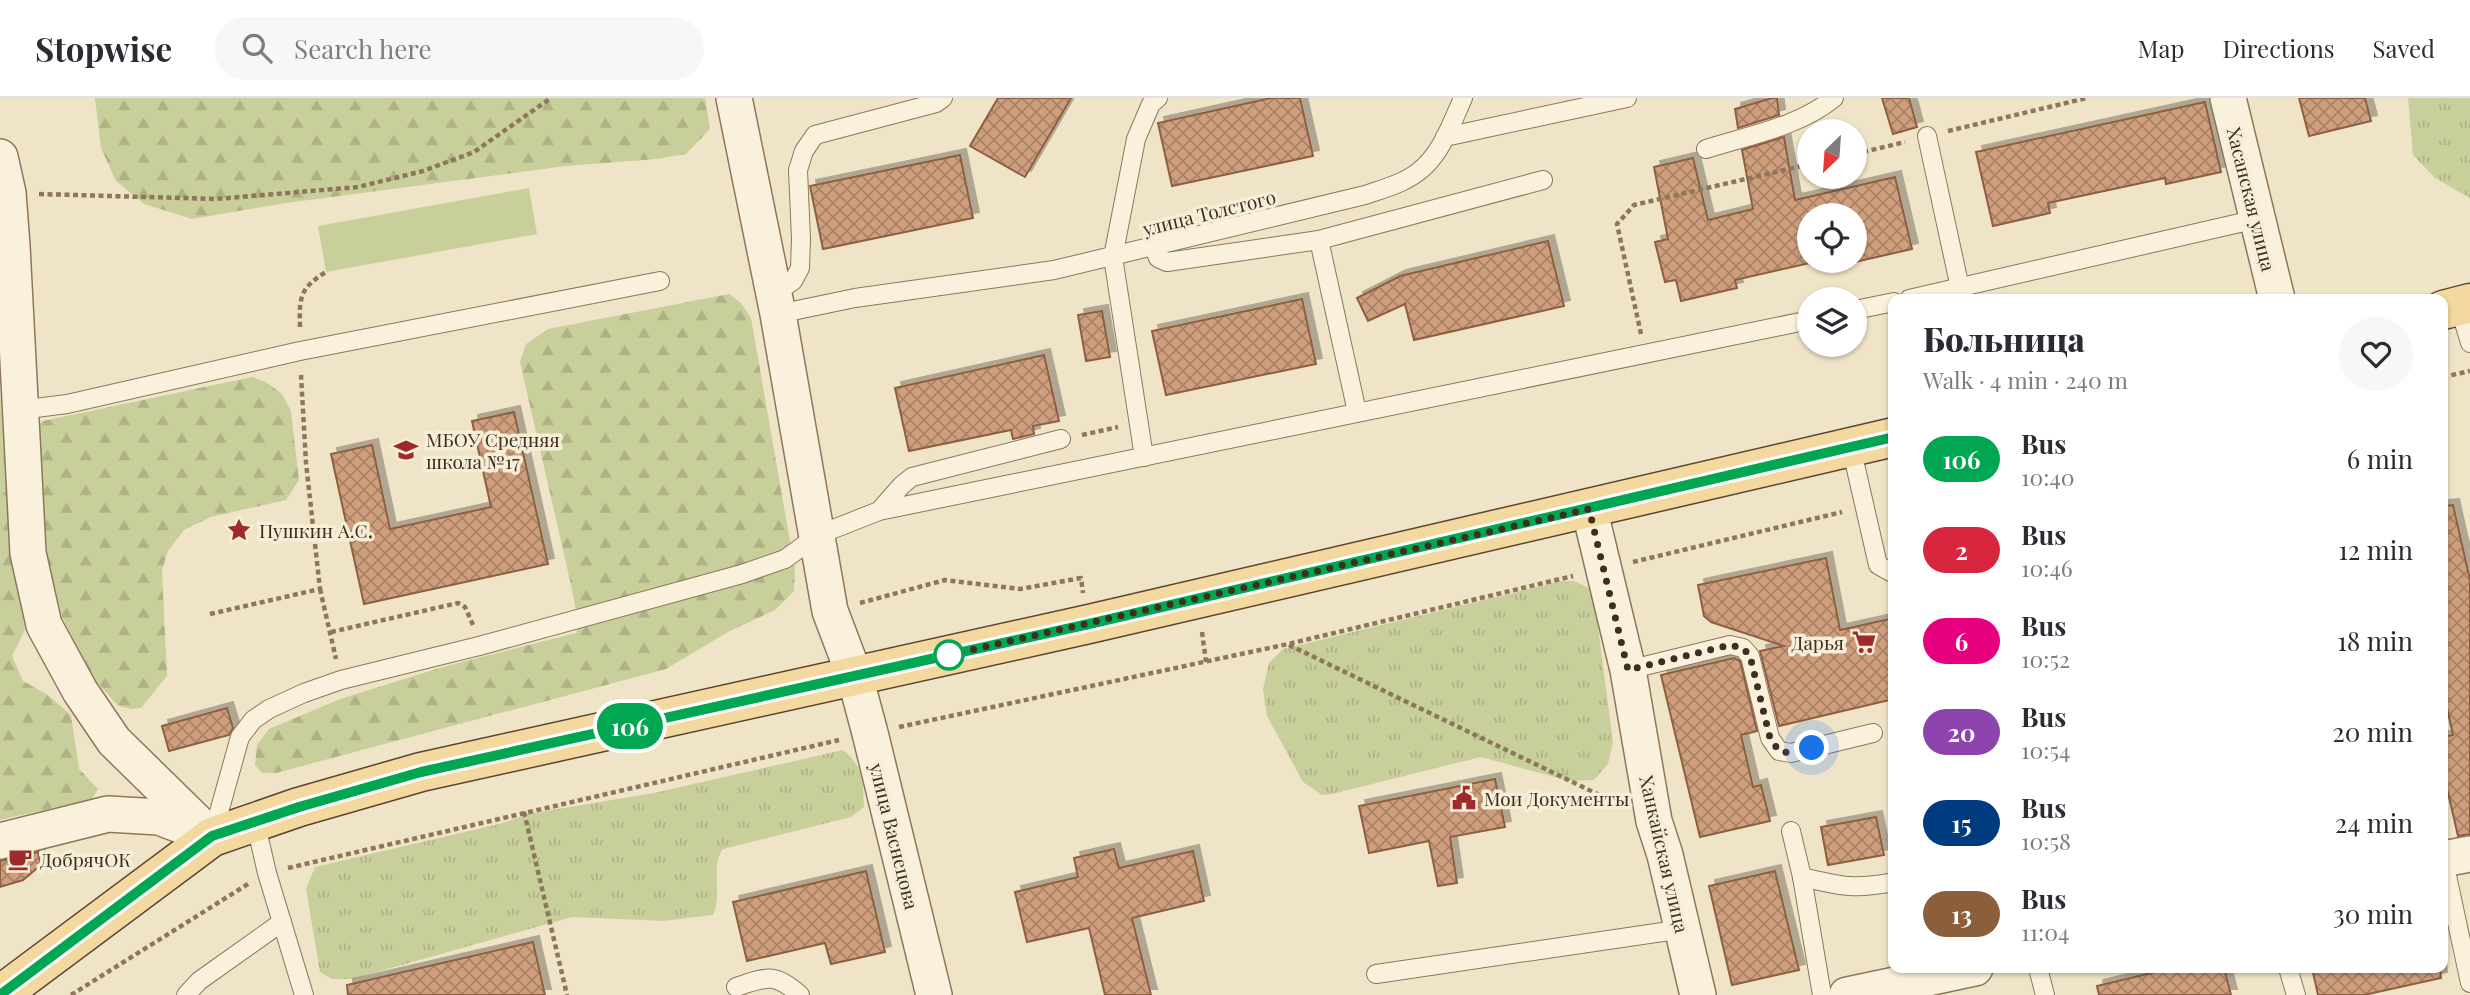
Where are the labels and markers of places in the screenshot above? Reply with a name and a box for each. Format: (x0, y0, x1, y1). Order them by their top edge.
place label: МБОУ Средняя школа №17 (426, 426, 560, 474)
school or university icon: МБОУ Средняя школа №17 (392, 436, 420, 464)
place icon: Пушкин А.С. (225, 516, 253, 544)
place label: Пушкин А.С. (259, 517, 372, 543)
supermarket icon: Дарья (1850, 628, 1878, 656)
place label: Дарья (1791, 629, 1844, 655)
unlabelled marker (934, 640, 964, 670)
public building icon: Мои Документы (1450, 784, 1478, 812)
place label: Мои Документы (1484, 785, 1629, 811)
cafe icon: ДобрячОК (6, 845, 34, 873)
place label: ДобрячОК (40, 846, 131, 872)

